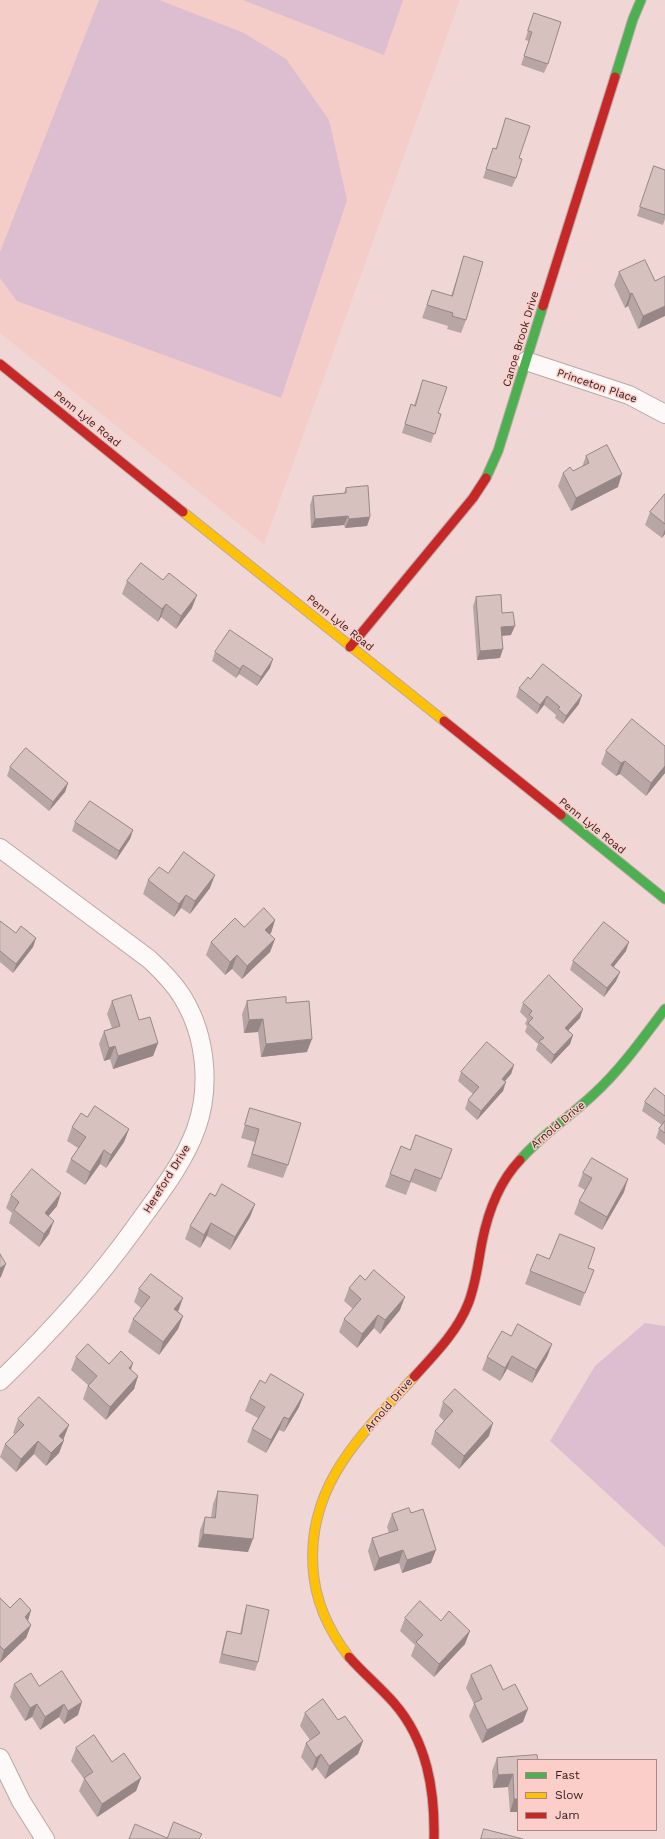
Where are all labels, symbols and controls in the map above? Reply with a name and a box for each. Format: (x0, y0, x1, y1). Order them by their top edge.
street label: Canoe Brook Drive (500, 290, 542, 388)
street label: Princeton Place (555, 366, 639, 406)
street label: Penn Lyle Road (51, 388, 123, 450)
street label: Penn Lyle Road (304, 592, 376, 654)
street label: Penn Lyle Road (556, 795, 628, 857)
street label: Arnold Drive (528, 1099, 588, 1151)
street label: Hereford Drive (141, 1142, 193, 1216)
street label: Arnold Drive (362, 1376, 416, 1434)
legend (517, 1759, 657, 1831)
text: Fast (555, 1768, 580, 1782)
text: Slow (555, 1788, 583, 1802)
text: Jam (555, 1808, 580, 1822)

